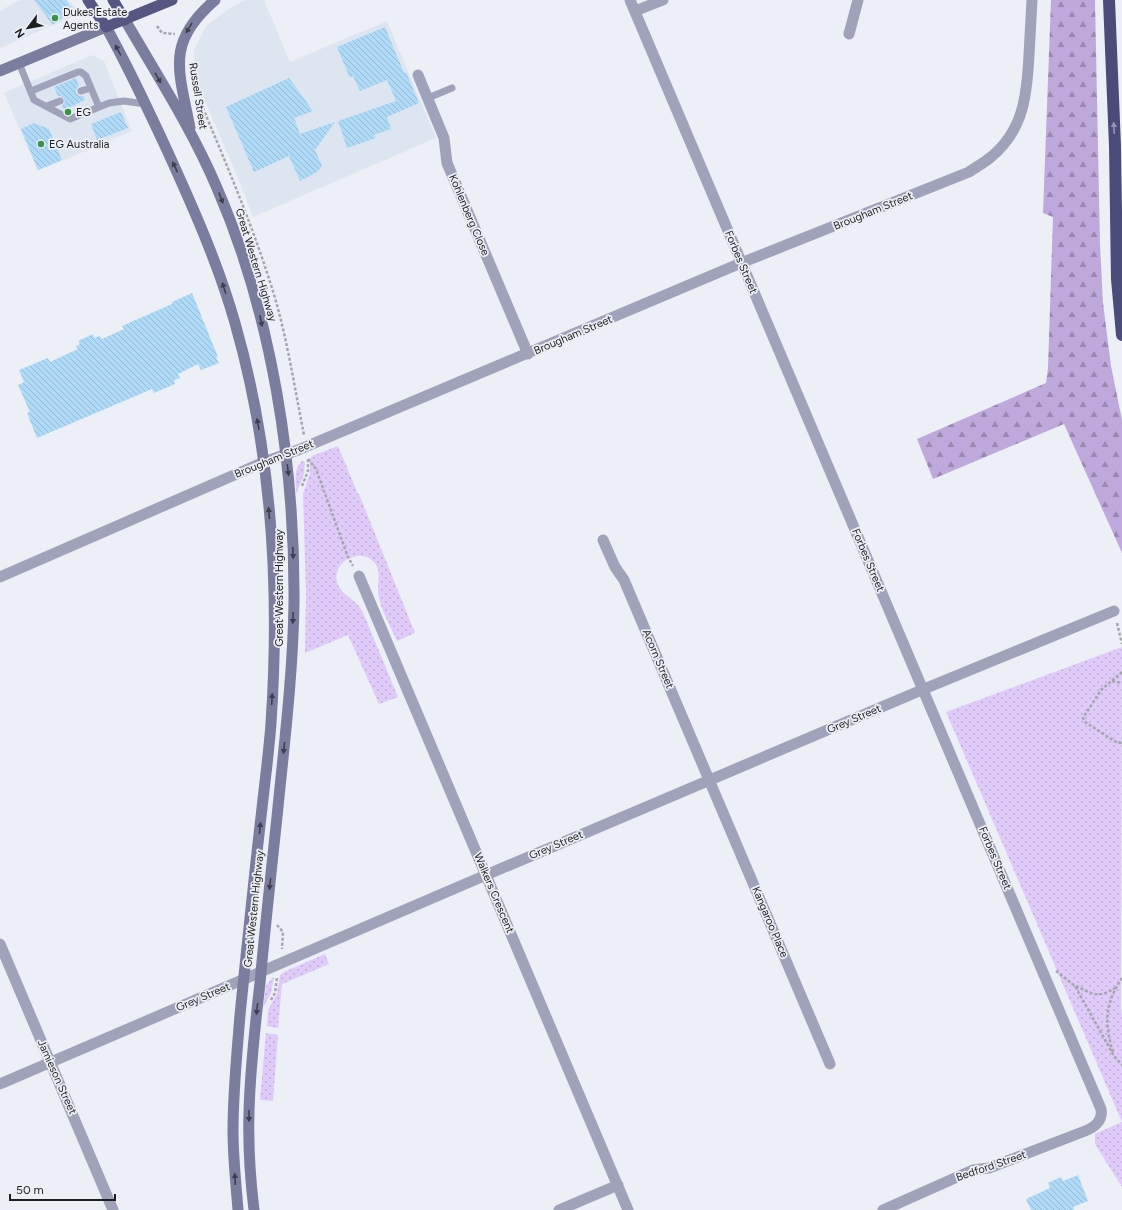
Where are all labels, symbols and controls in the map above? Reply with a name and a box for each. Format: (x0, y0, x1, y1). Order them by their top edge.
place label: Dukes Estate Agents (63, 6, 127, 32)
north arrow (8, 8, 48, 48)
marker: Dukes Estate Agents (50, 13, 60, 23)
one-way arrow (185, 23, 193, 33)
text: N (12, 26, 28, 40)
one-way arrow (115, 44, 122, 56)
street label: Russell Street (186, 62, 210, 130)
one-way arrow (155, 72, 162, 84)
place label: EG (76, 106, 91, 119)
marker: EG (63, 107, 73, 117)
one-way arrow (1111, 122, 1118, 134)
place label: EG Australia (49, 138, 109, 151)
marker: EG Australia (36, 139, 46, 149)
one-way arrow (172, 162, 178, 173)
street label: Kohlenberg Close (446, 172, 492, 258)
street label: Brougham Street (832, 189, 914, 233)
one-way arrow (218, 192, 224, 204)
street label: Great Western Highway (233, 207, 279, 323)
street label: Forbes Street (722, 229, 760, 295)
one-way arrow (221, 281, 227, 293)
street label: Brougham Street (532, 313, 614, 357)
one-way arrow (259, 315, 265, 327)
one-way arrow (255, 418, 261, 430)
street label: Brougham Street (233, 437, 315, 481)
one-way arrow (284, 464, 291, 476)
one-way arrow (266, 507, 273, 519)
street label: Forbes Street (849, 527, 887, 593)
street label: Great Western Highway (273, 529, 286, 647)
one-way arrow (290, 547, 296, 560)
one-way arrow (290, 612, 297, 624)
street label: Acorn Street (640, 627, 676, 691)
one-way arrow (268, 693, 275, 705)
street label: Grey Street (825, 702, 883, 736)
one-way arrow (281, 742, 288, 754)
one-way arrow (256, 822, 263, 835)
street label: Forbes Street (976, 825, 1014, 891)
street label: Grey Street (527, 828, 585, 862)
street label: Great Western Highway (241, 850, 267, 968)
street label: Walkers Crescent (471, 851, 517, 935)
one-way arrow (266, 877, 273, 890)
street label: Kangaroo Place (749, 884, 791, 960)
street label: Grey Street (174, 980, 232, 1014)
one-way arrow (254, 1003, 260, 1015)
street label: Jamieson Street (35, 1038, 79, 1116)
one-way arrow (246, 1110, 252, 1123)
street label: Bedford Street (954, 1148, 1028, 1184)
one-way arrow (232, 1173, 239, 1185)
scale bar (10, 1176, 115, 1202)
text: 50 m (16, 1183, 44, 1197)

